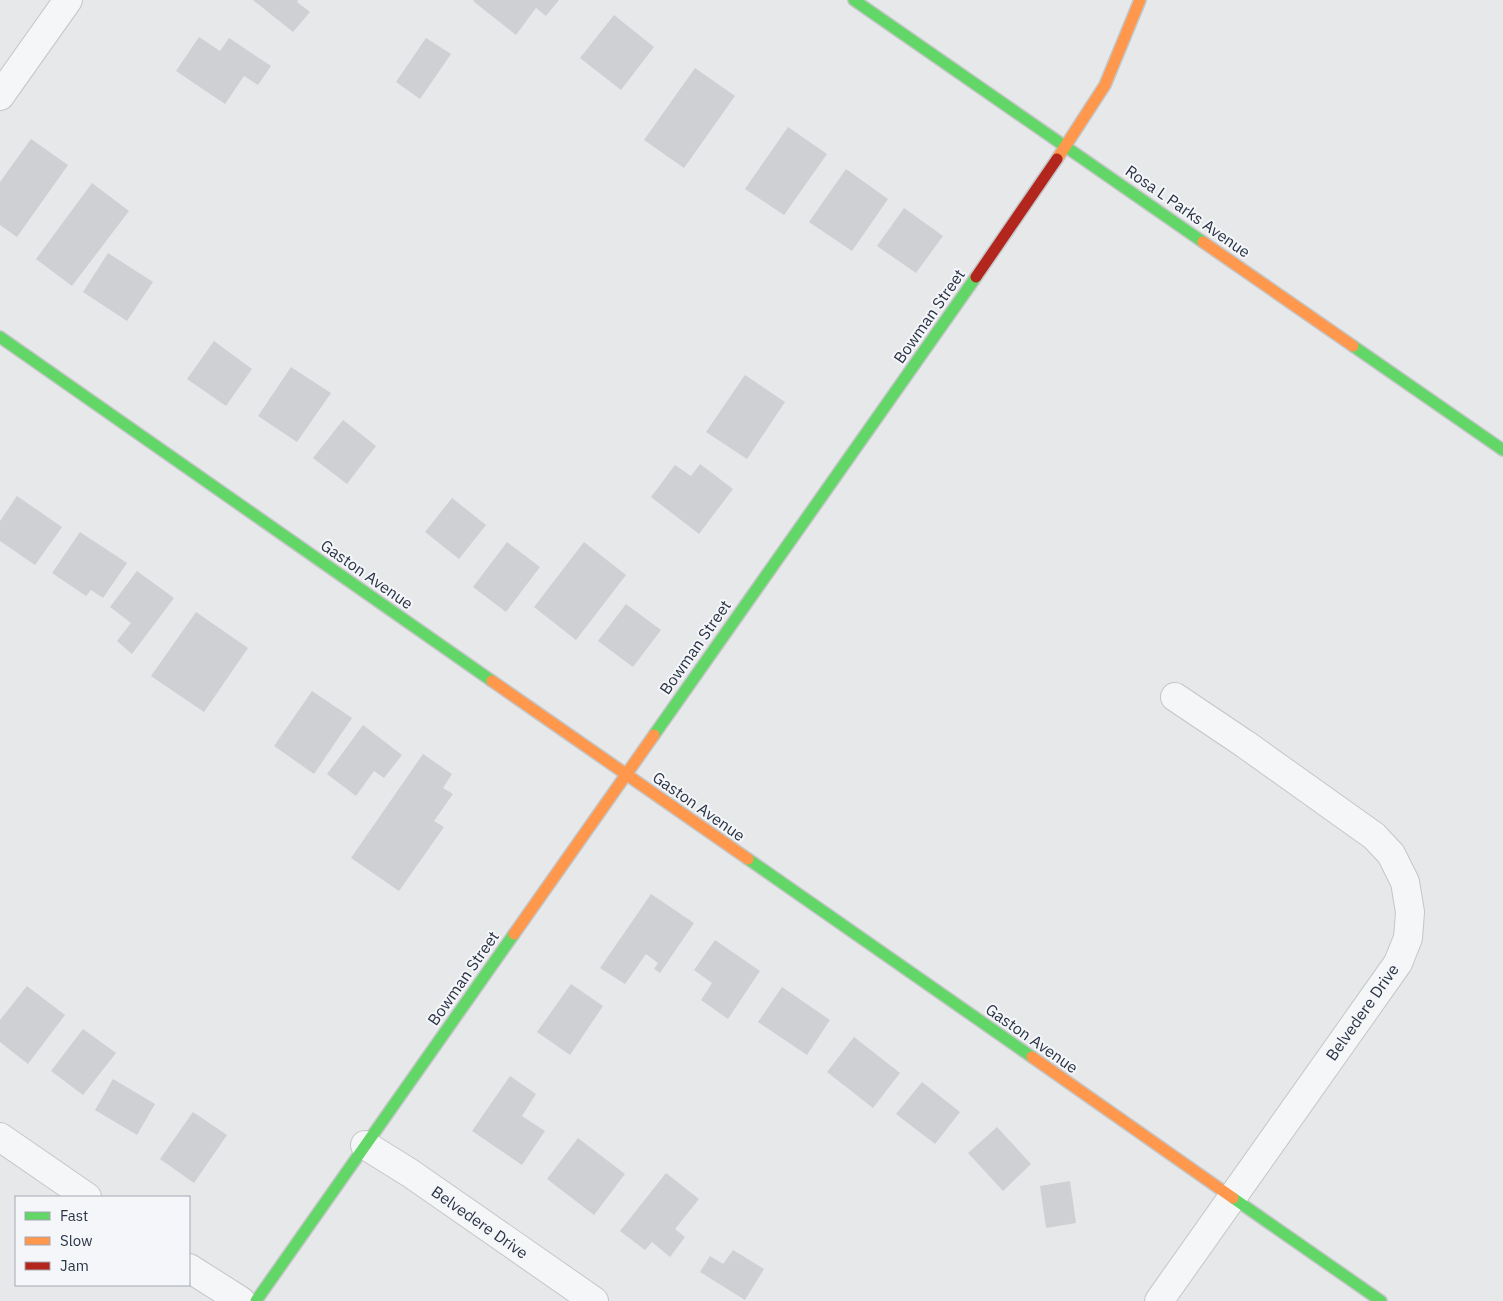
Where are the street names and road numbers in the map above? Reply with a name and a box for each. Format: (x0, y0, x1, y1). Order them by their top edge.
street label: Rosa L Parks Avenue (1122, 160, 1255, 262)
street label: Bowman Street (889, 265, 969, 367)
street label: Gaston Avenue (317, 535, 417, 613)
street label: Bowman Street (655, 596, 735, 698)
street label: Gaston Avenue (649, 767, 749, 845)
street label: Bowman Street (423, 927, 503, 1029)
street label: Belvedere Drive (1321, 960, 1403, 1064)
street label: Gaston Avenue (982, 999, 1082, 1077)
street label: Belvedere Drive (428, 1181, 532, 1263)

